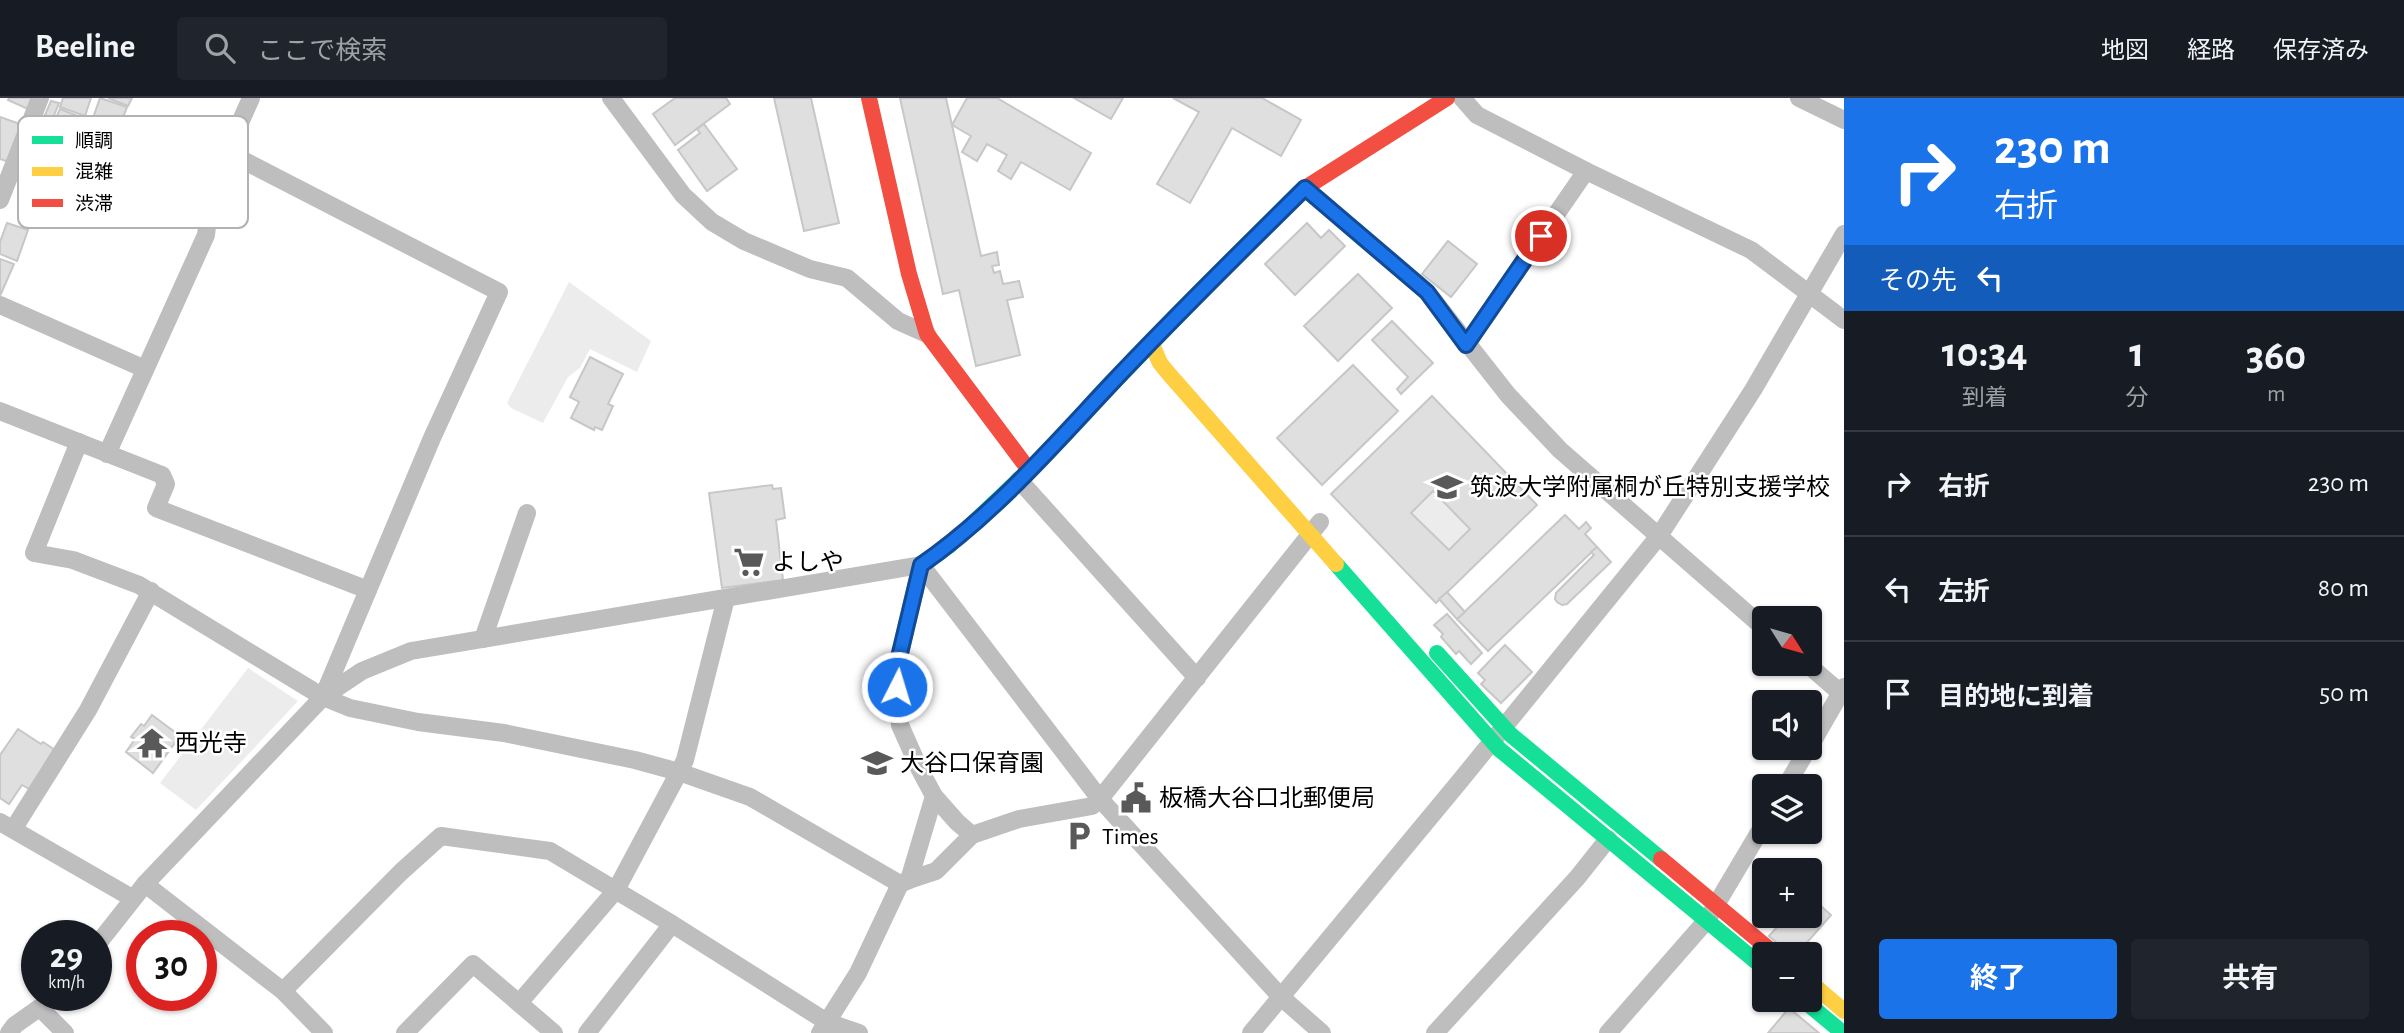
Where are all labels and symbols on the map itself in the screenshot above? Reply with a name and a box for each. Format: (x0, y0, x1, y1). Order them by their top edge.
legend (18, 116, 248, 228)
text: 順調 (75, 131, 113, 151)
text: 混雑 (75, 161, 113, 182)
text: 渋滞 (75, 193, 113, 214)
pin (1511, 206, 1571, 266)
school or university icon: 筑波大学附属桐が丘特別支援学校 (1430, 470, 1464, 504)
place label: 筑波大学附属桐が丘特別支援学校 (1470, 474, 1830, 500)
supermarket icon: よしや (732, 545, 766, 579)
place label: よしや (772, 550, 844, 575)
north arrow (1752, 606, 1822, 676)
position arrow (860, 650, 934, 724)
temple icon: 西光寺 (135, 726, 169, 760)
place label: 西光寺 (175, 730, 247, 756)
school or university icon: 大谷口保育園 (860, 746, 894, 780)
place label: 大谷口保育園 (900, 750, 1044, 776)
public building icon: 板橋大谷口北郵便局 (1119, 781, 1153, 815)
place label: 板橋大谷口北郵便局 (1159, 785, 1375, 811)
parking icon: Times (1062, 819, 1096, 853)
place label: Times (1102, 825, 1159, 849)
speed limit sign: 30 (126, 920, 217, 1011)

